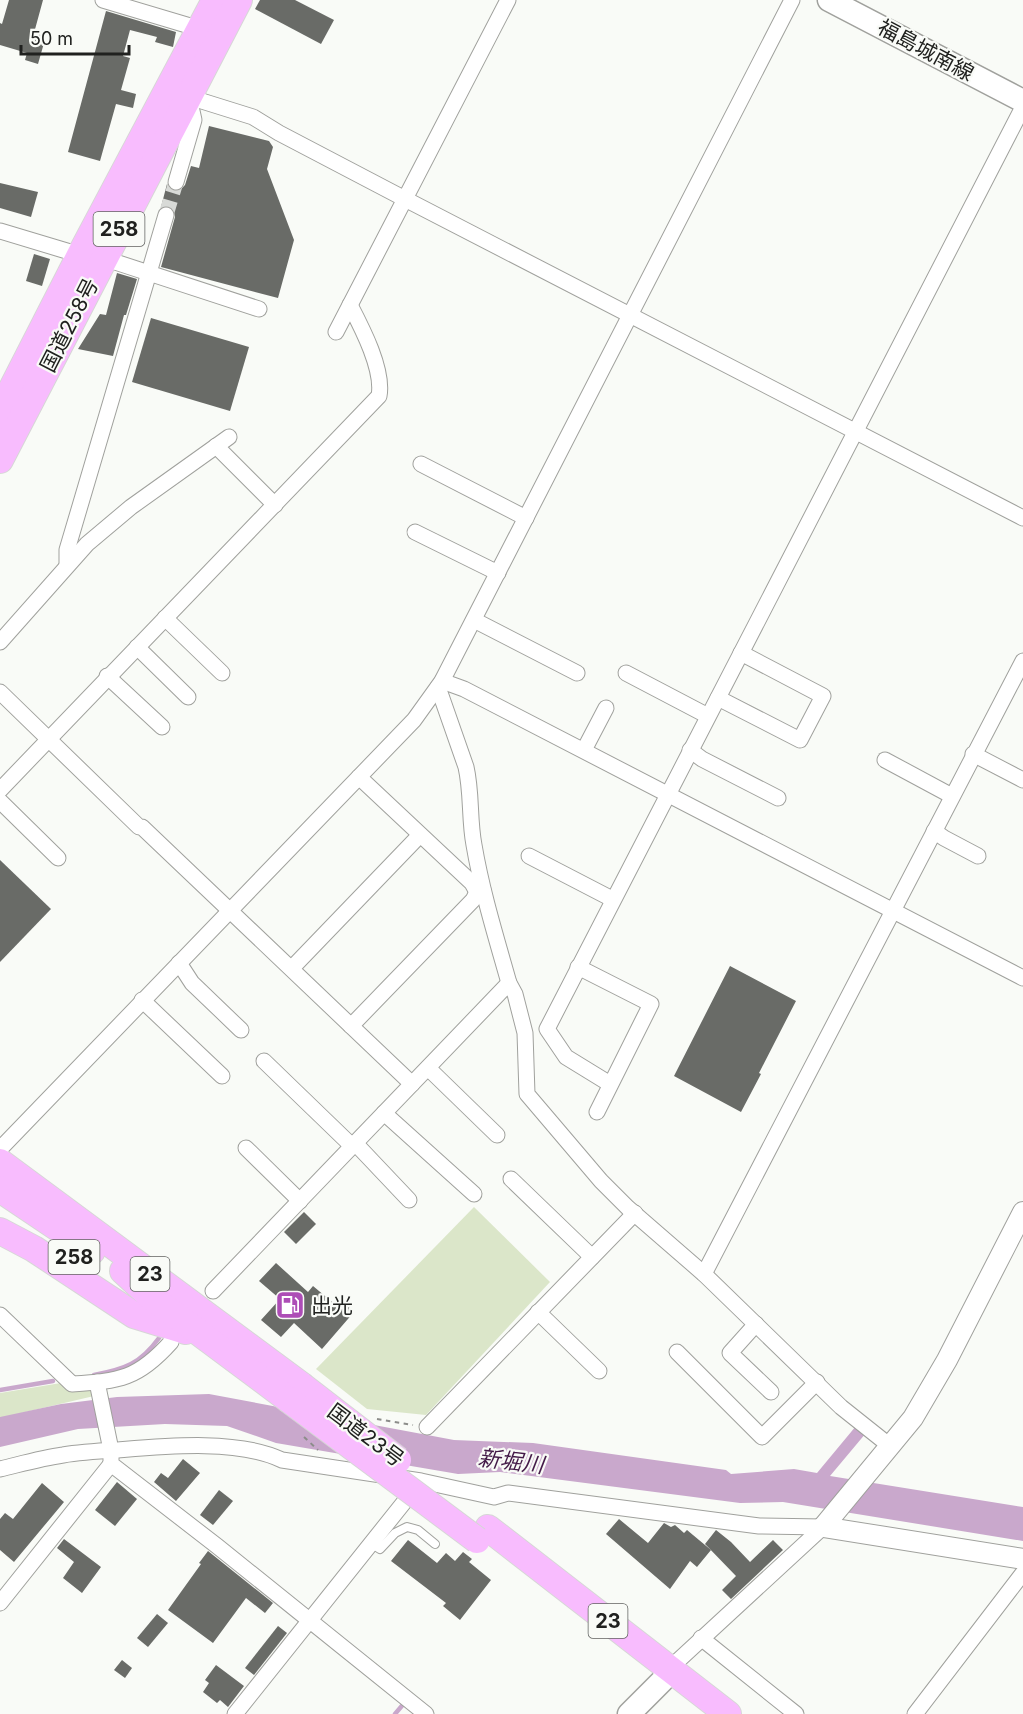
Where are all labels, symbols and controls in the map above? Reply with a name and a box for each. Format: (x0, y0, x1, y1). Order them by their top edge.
street label: 福島城南線 (874, 14, 978, 86)
scale bar (21, 18, 129, 56)
text: 50 m (30, 28, 73, 49)
road number: 258 (94, 212, 144, 246)
street label: 国道258号 (35, 274, 103, 376)
road number: 258 (48, 1240, 100, 1274)
road number: 23 (130, 1257, 170, 1291)
fuel station icon: 出光 (274, 1289, 306, 1321)
place label: 出光 (311, 1293, 353, 1318)
street label: 国道23号 (323, 1398, 409, 1472)
water label: 新堀川 (477, 1444, 547, 1478)
road number: 23 (588, 1604, 628, 1638)

